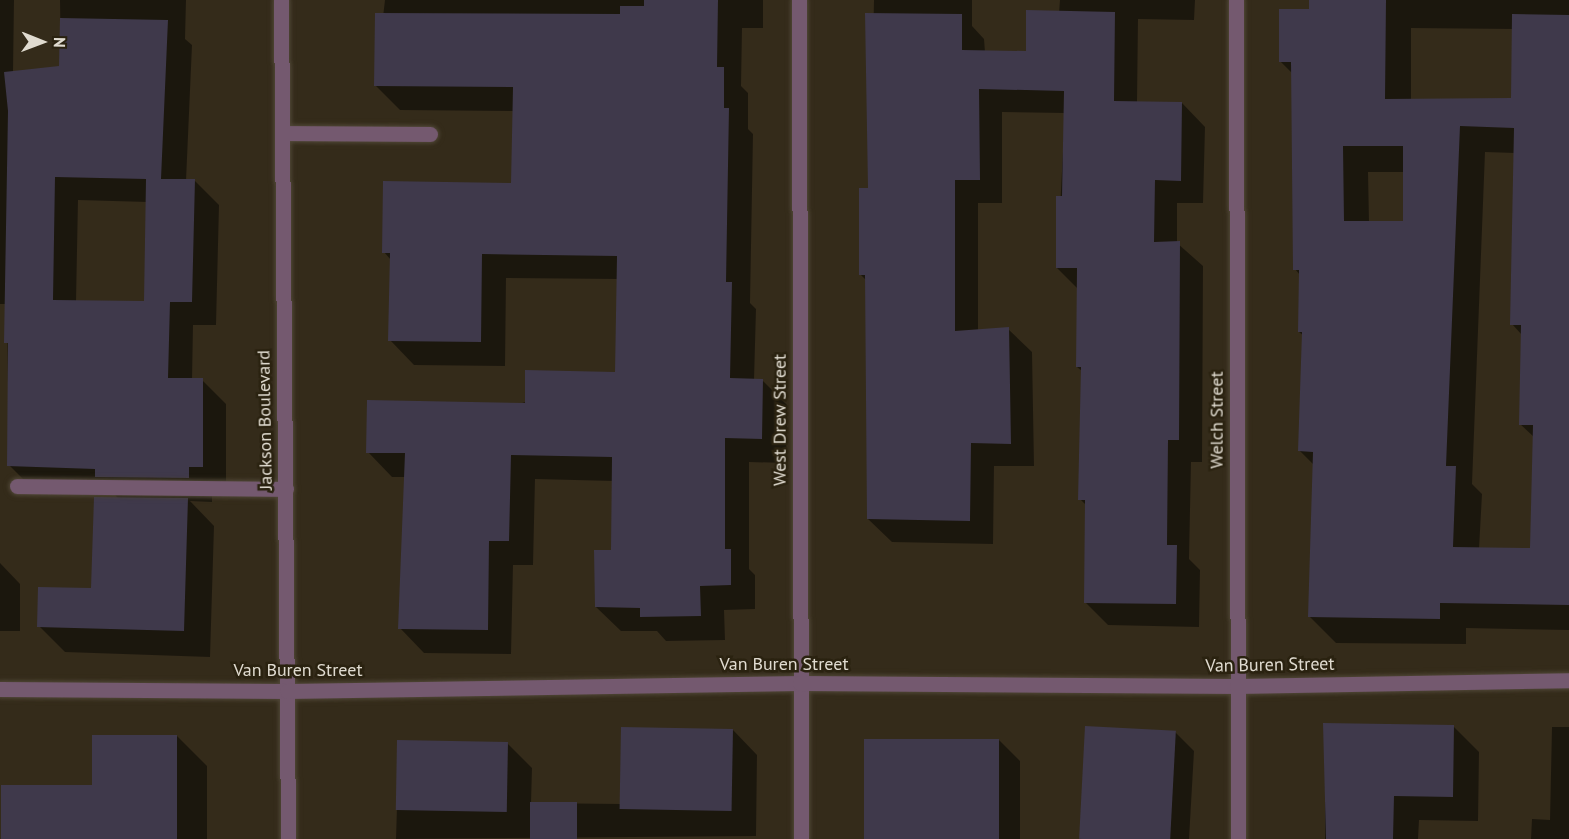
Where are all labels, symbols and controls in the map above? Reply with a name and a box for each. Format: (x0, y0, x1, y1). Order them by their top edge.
north arrow (12, 12, 72, 72)
text: N (50, 37, 70, 48)
street label: Jackson Boulevard (253, 350, 277, 490)
street label: West Drew Street (769, 354, 791, 486)
street label: Welch Street (1206, 371, 1228, 469)
street label: Van Buren Street (719, 653, 849, 675)
street label: Van Buren Street (1205, 653, 1335, 677)
street label: Van Buren Street (233, 659, 363, 681)

